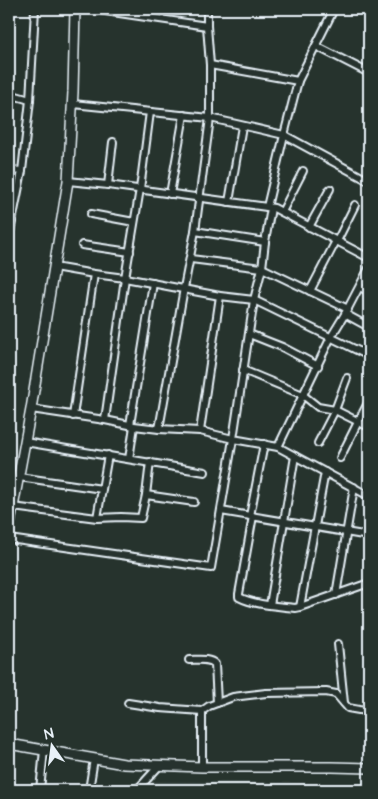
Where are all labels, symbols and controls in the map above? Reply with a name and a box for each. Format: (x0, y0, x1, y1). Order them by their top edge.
north arrow (28, 722, 78, 772)
text: N (42, 724, 56, 745)

